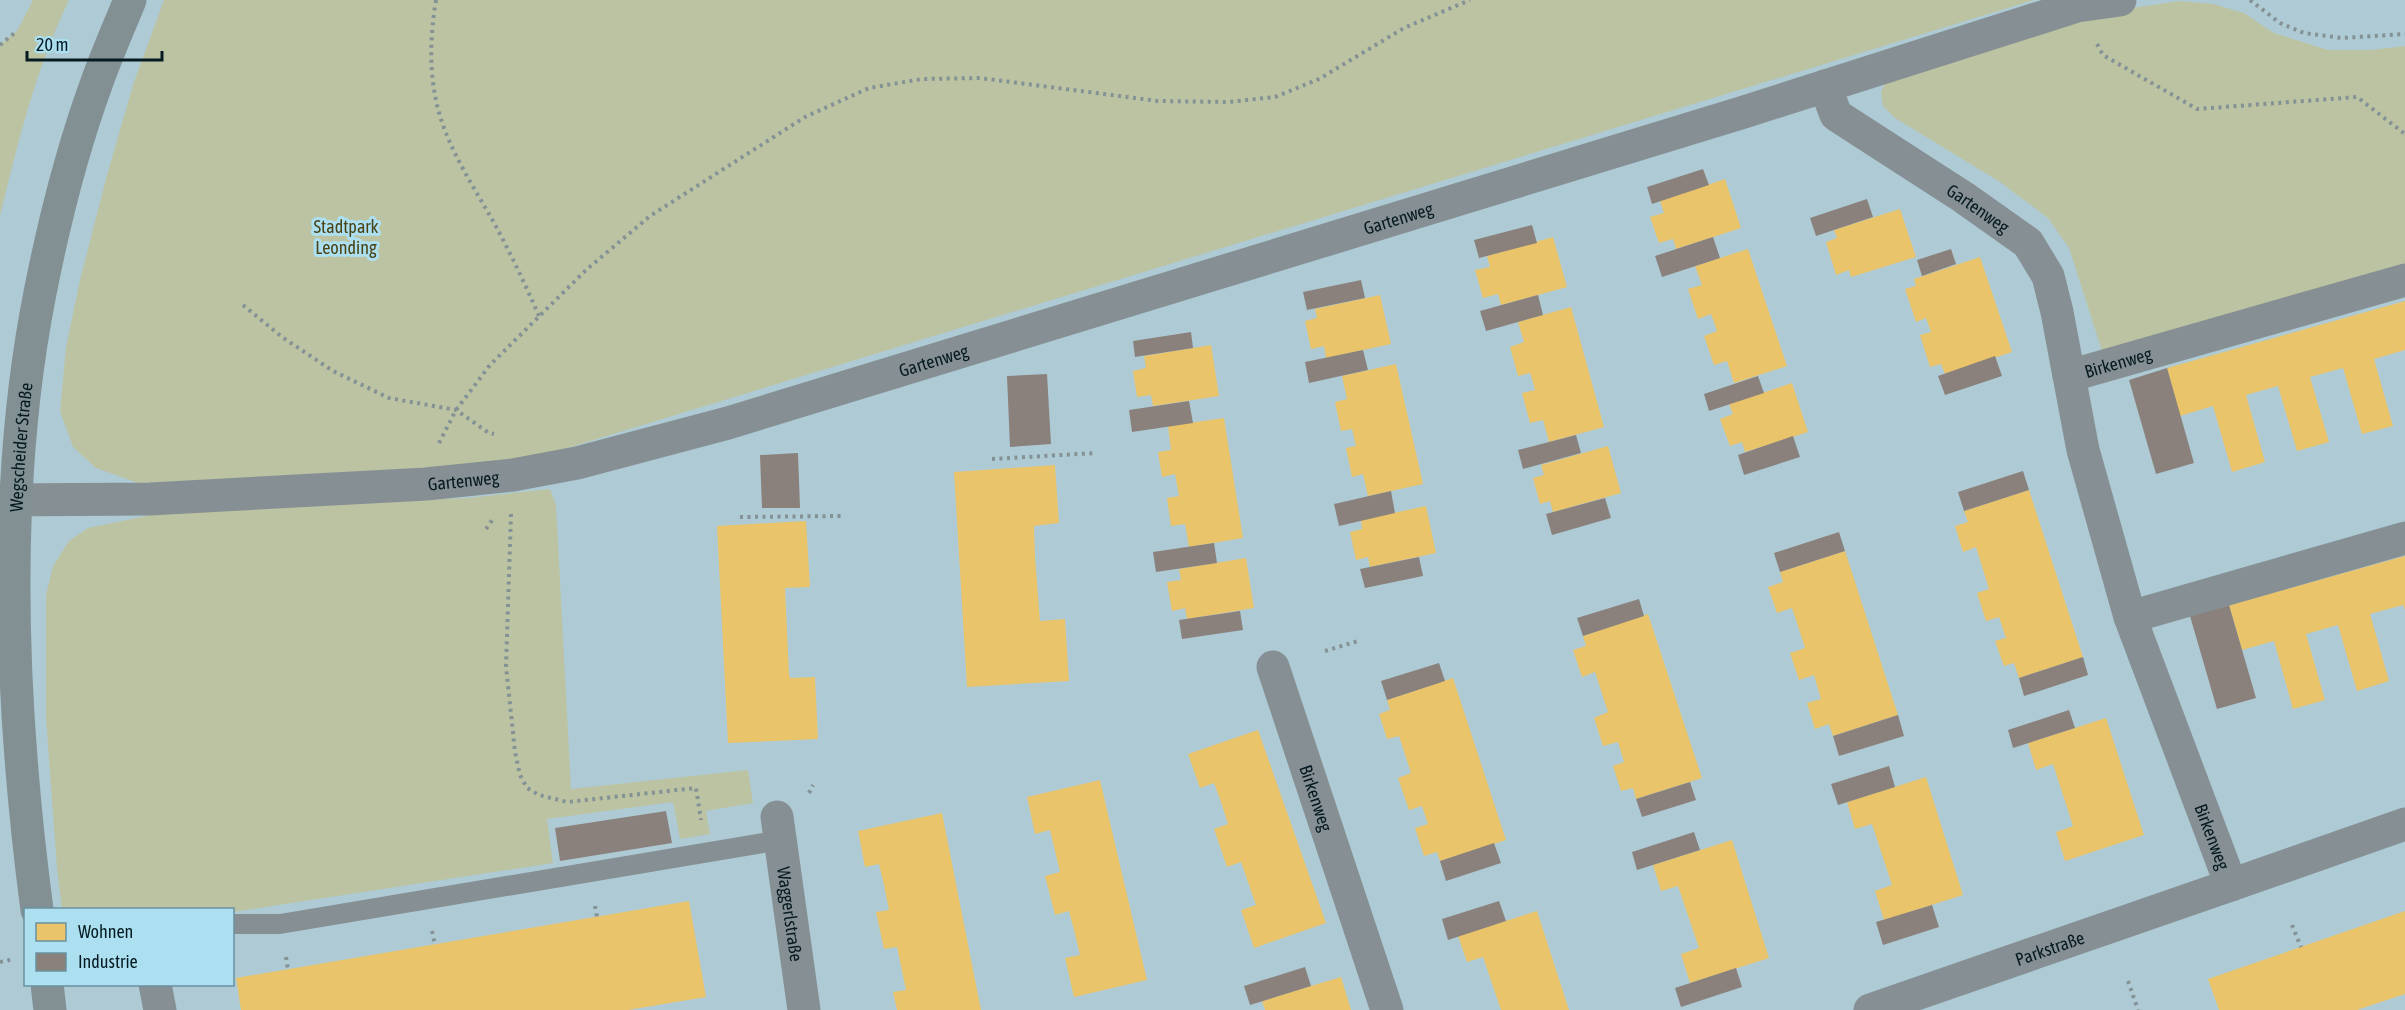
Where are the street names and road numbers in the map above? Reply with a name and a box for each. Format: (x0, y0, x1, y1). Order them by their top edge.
street label: Gartenweg (1943, 179, 2014, 237)
street label: Gartenweg (1361, 197, 1436, 238)
street label: Gartenweg (896, 340, 971, 381)
street label: Birkenweg (2082, 342, 2154, 382)
street label: Wegscheider Straße (5, 381, 36, 512)
street label: Gartenweg (427, 466, 500, 494)
street label: Birkenweg (1296, 762, 1337, 834)
street label: Birkenweg (2191, 801, 2235, 873)
street label: Waggerlstraße (774, 865, 808, 963)
street label: Parkstraße (2012, 926, 2087, 969)

